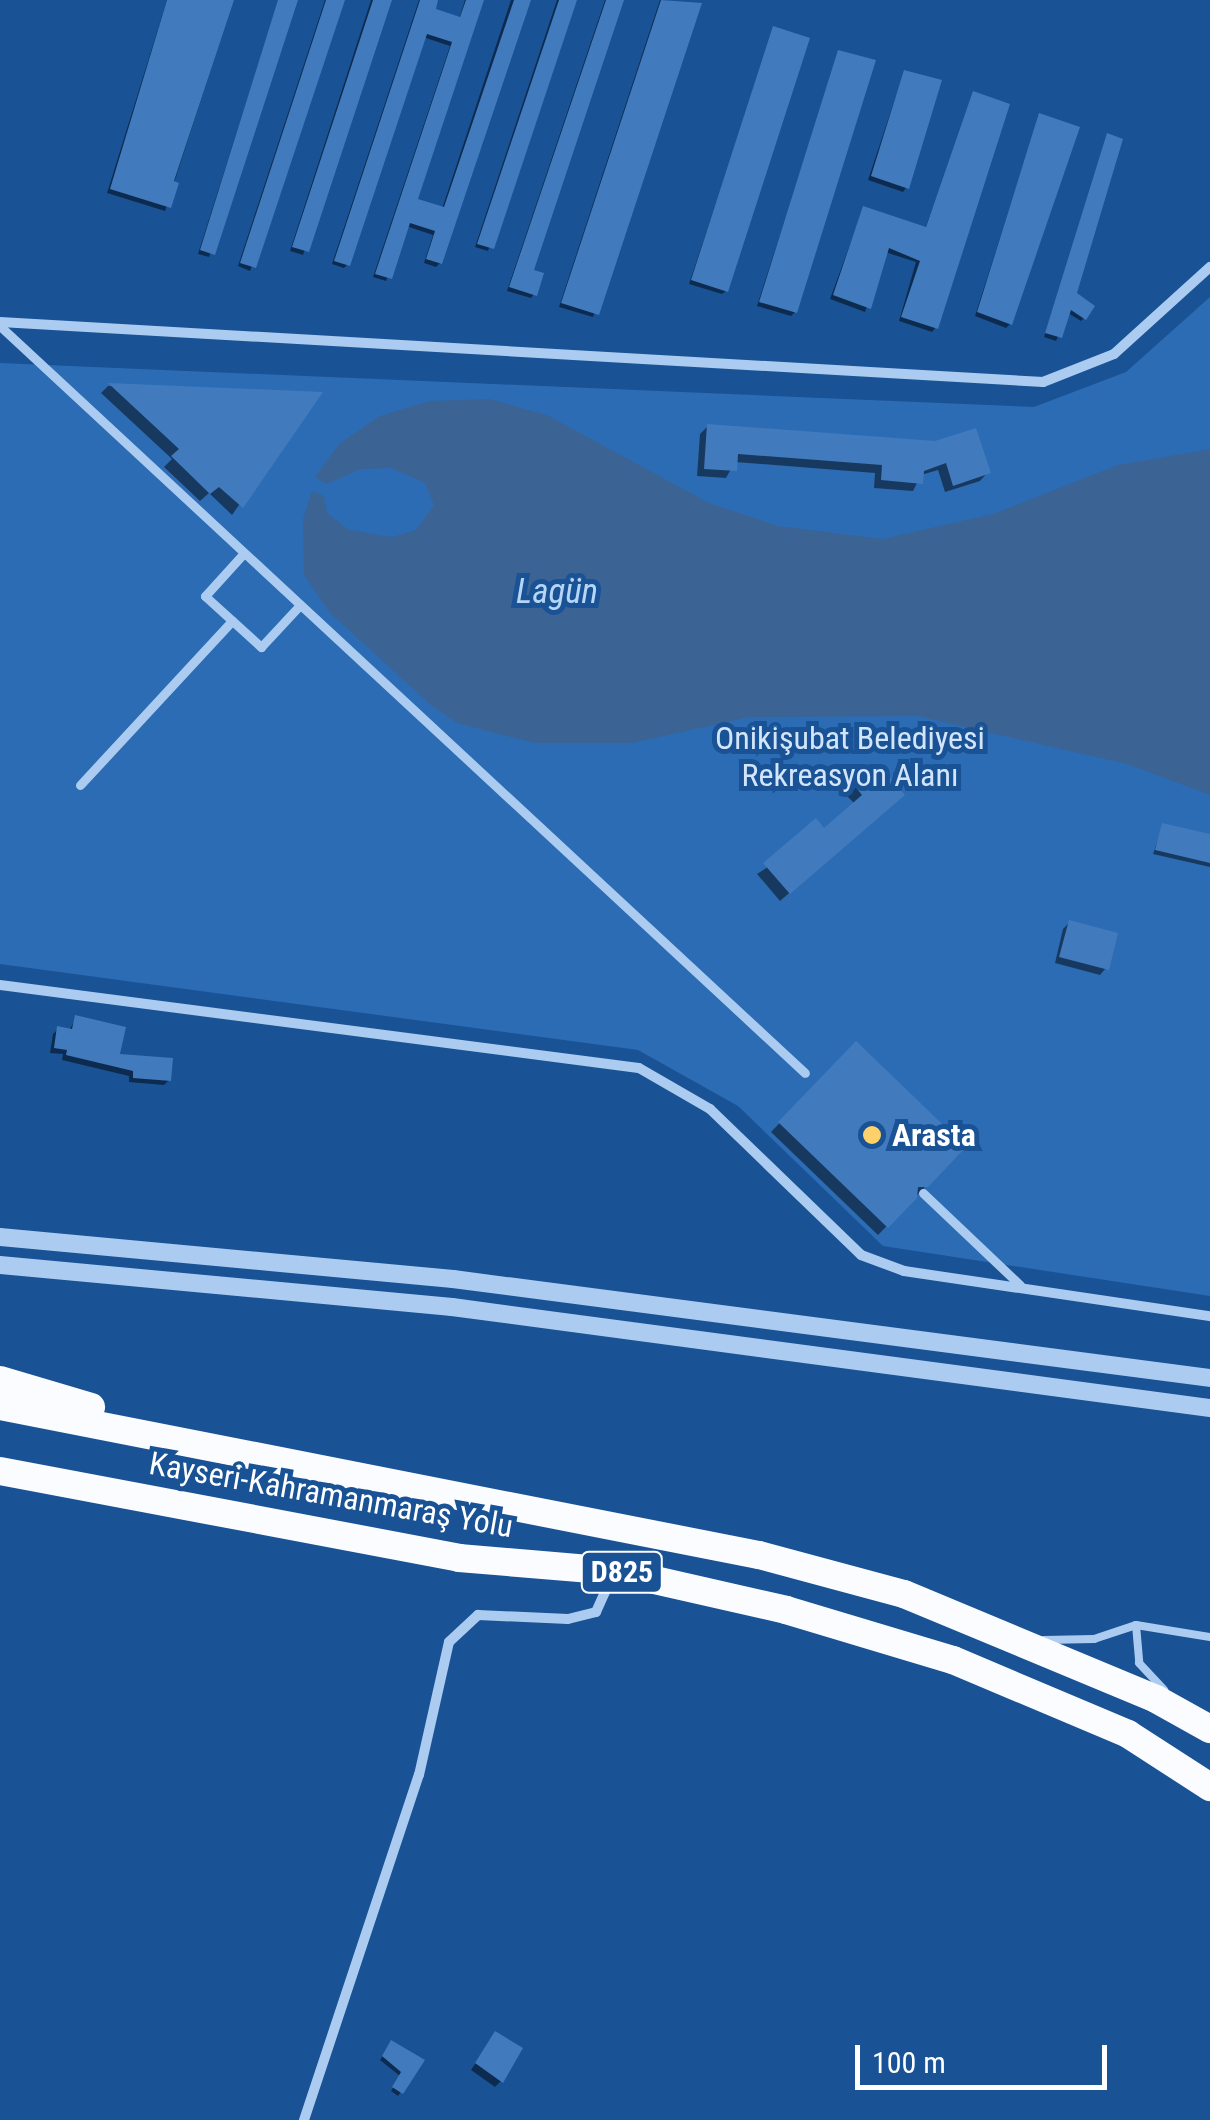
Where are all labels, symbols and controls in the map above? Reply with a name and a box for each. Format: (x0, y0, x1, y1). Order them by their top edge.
water label: Lagün (516, 571, 598, 613)
park label: Onikişubat Belediyesi Rekreasyon Alanı (715, 720, 985, 795)
place label: Arasta (892, 1116, 976, 1154)
marker: Arasta (861, 1124, 883, 1146)
street label: Kayseri-Kahramanmaraş Yolu (146, 1444, 516, 1546)
road number: D825 (580, 1547, 664, 1597)
scale bar (860, 2025, 1112, 2087)
text: 100 m (872, 2045, 946, 2080)

